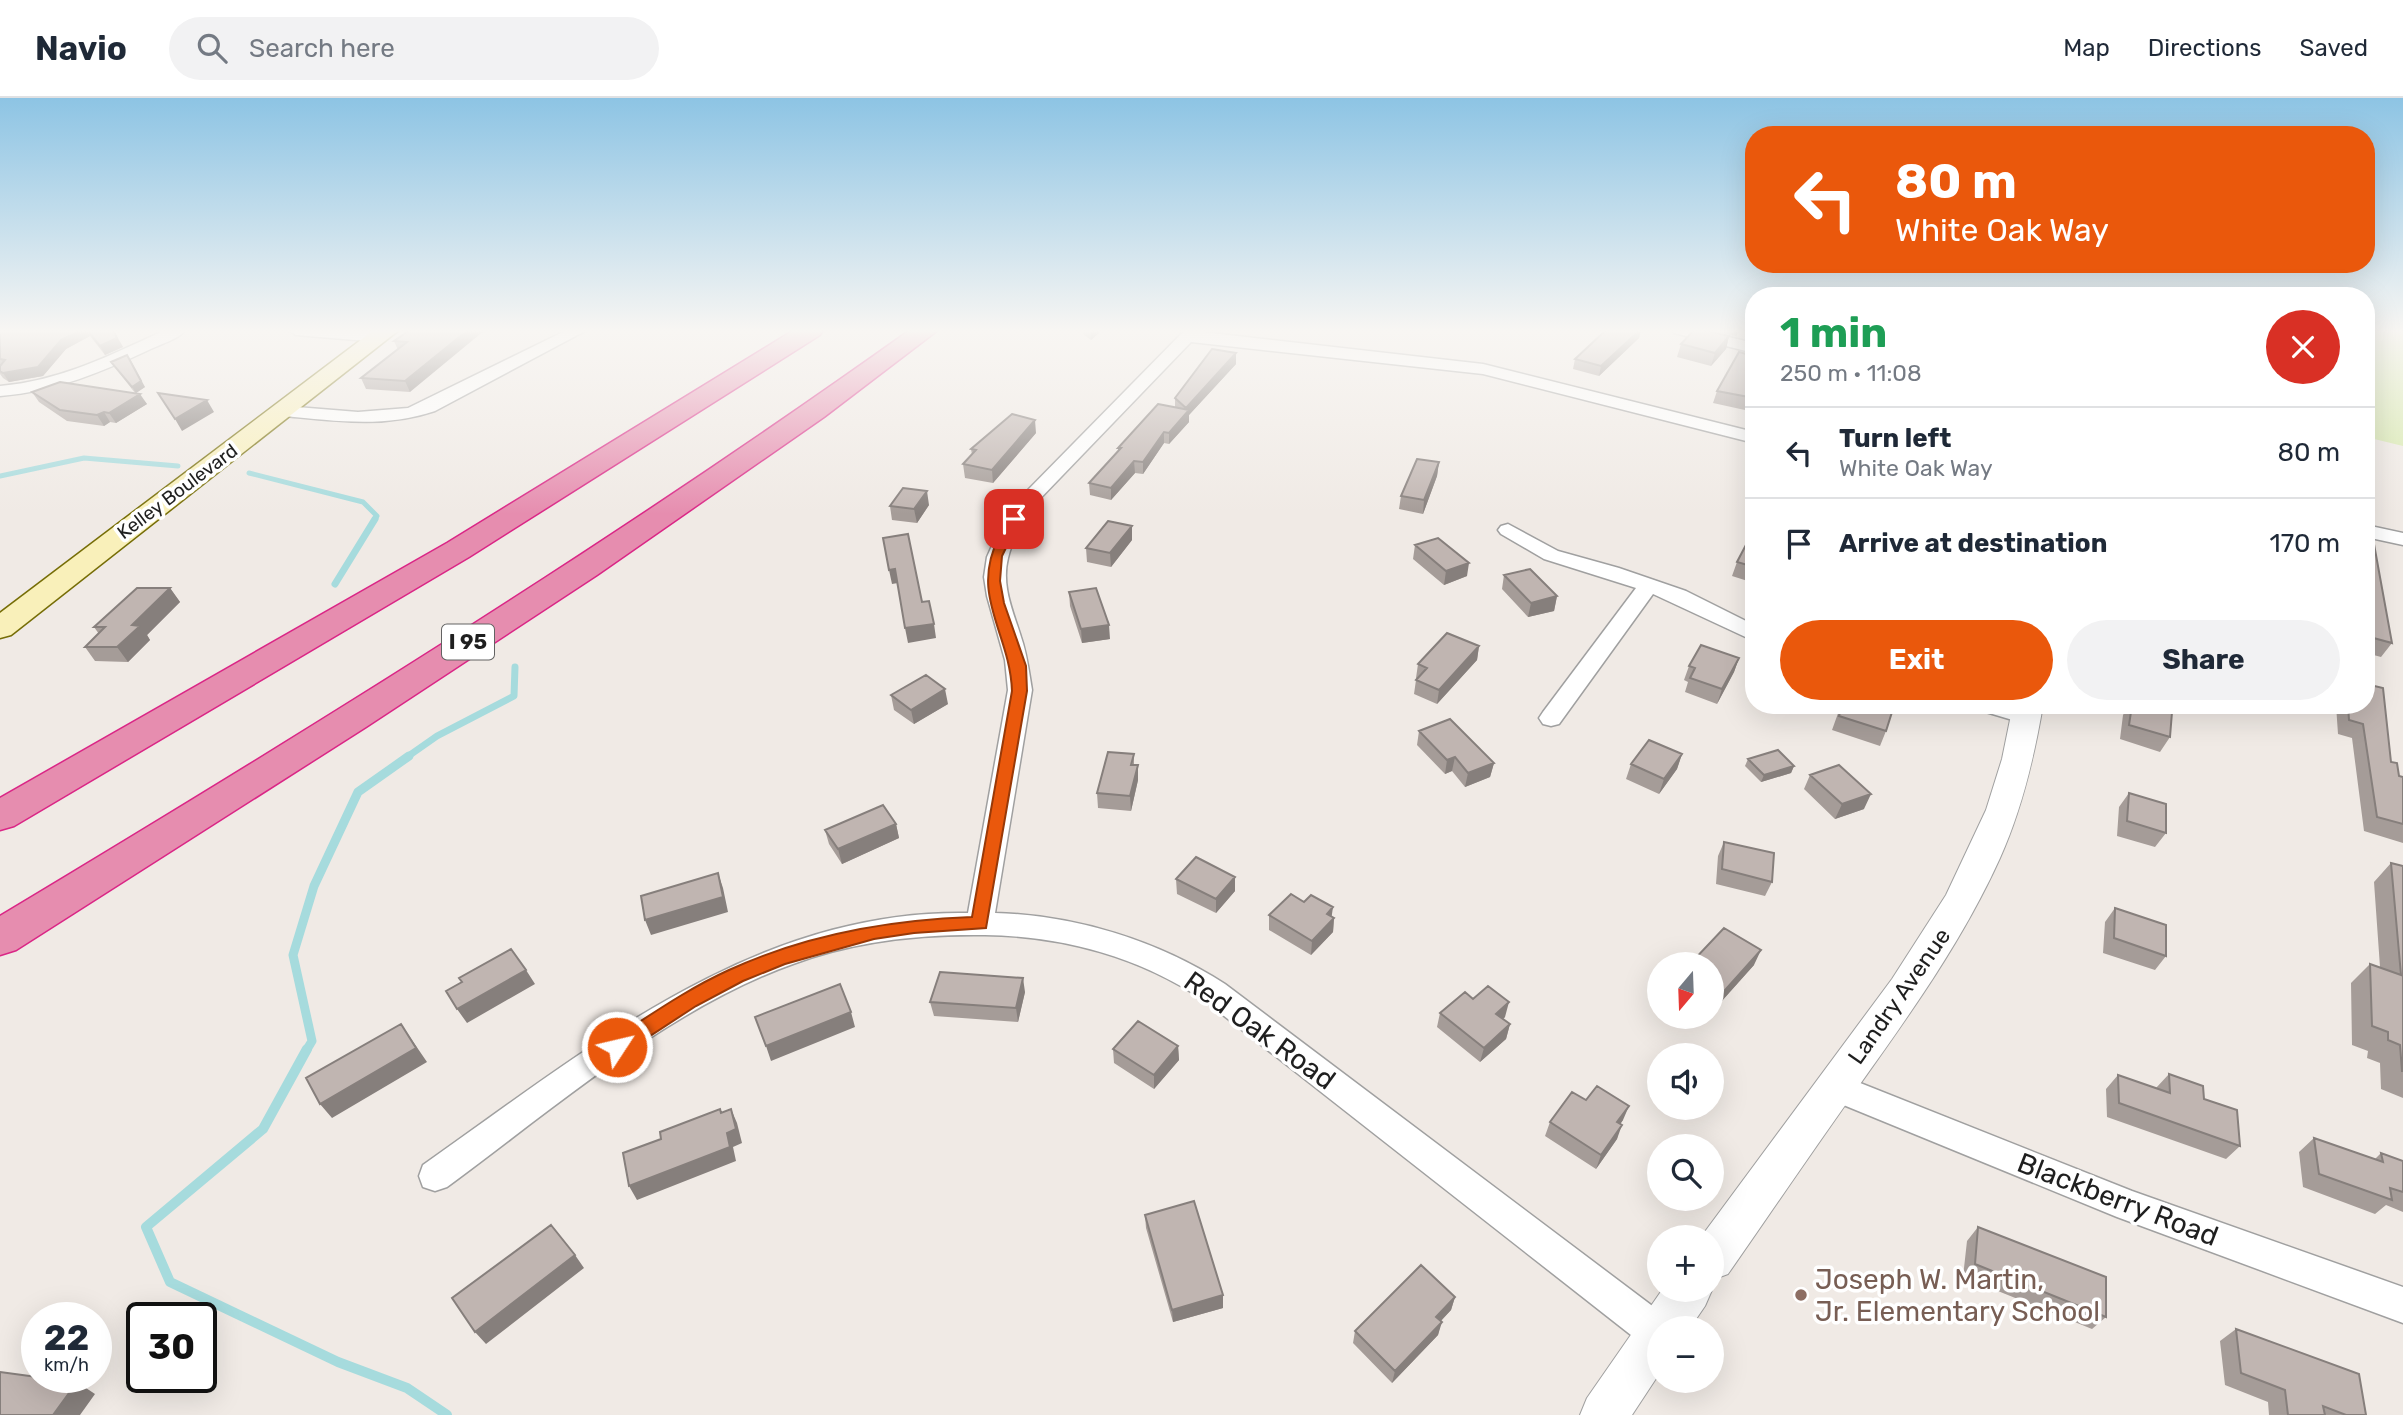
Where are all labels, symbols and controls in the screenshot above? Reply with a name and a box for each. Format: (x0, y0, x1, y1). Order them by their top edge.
search box (169, 17, 659, 80)
text: Navio (35, 29, 127, 68)
icon: search (193, 29, 231, 67)
text: Search here (249, 33, 395, 64)
text: Map (2063, 34, 2110, 62)
text: Directions (2148, 34, 2261, 62)
text: Saved (2299, 34, 2368, 62)
text: 80 m (1895, 152, 2017, 210)
icon: left (1780, 154, 1871, 245)
text: White Oak Way (1895, 211, 2109, 249)
text: 1 min (1780, 308, 1887, 358)
button: close (2266, 310, 2340, 384)
text: 250 m · 11:08 (1780, 359, 1922, 387)
text: Turn left (1839, 423, 1951, 454)
icon: left (1780, 434, 1818, 472)
text: 80 m (2277, 437, 2340, 468)
street label: Kelley Boulevard (113, 439, 242, 544)
text: White Oak Way (1839, 454, 1993, 482)
pin (984, 489, 1044, 549)
icon: arrive (995, 500, 1033, 538)
icon: arrive (1780, 525, 1818, 563)
text: Arrive at destination (1839, 528, 2107, 559)
text: 170 m (2270, 528, 2340, 559)
button: Exit (1780, 620, 2053, 700)
button: Share (2067, 620, 2340, 700)
road number: I 95 (442, 624, 494, 660)
street label: Landry Avenue (1842, 923, 1956, 1069)
north arrow (1647, 952, 1724, 1029)
map controls (1647, 952, 1724, 1393)
street label: Red Oak Road (1178, 964, 1342, 1096)
position arrow (580, 1010, 654, 1084)
button: sound (1647, 1043, 1724, 1120)
button: search (1647, 1134, 1724, 1211)
street label: Blackberry Road (2013, 1146, 2223, 1253)
button: + (1647, 1225, 1724, 1302)
place label: Joseph W. Martin, Jr. Elementary School (1815, 1263, 2100, 1328)
marker: Joseph W. Martin, Jr. Elementary School (1793, 1287, 1809, 1303)
speed limit sign: 30 (126, 1302, 217, 1393)
button: − (1647, 1316, 1724, 1393)
text: 22 (44, 1317, 89, 1359)
text: km/h (44, 1354, 89, 1376)

